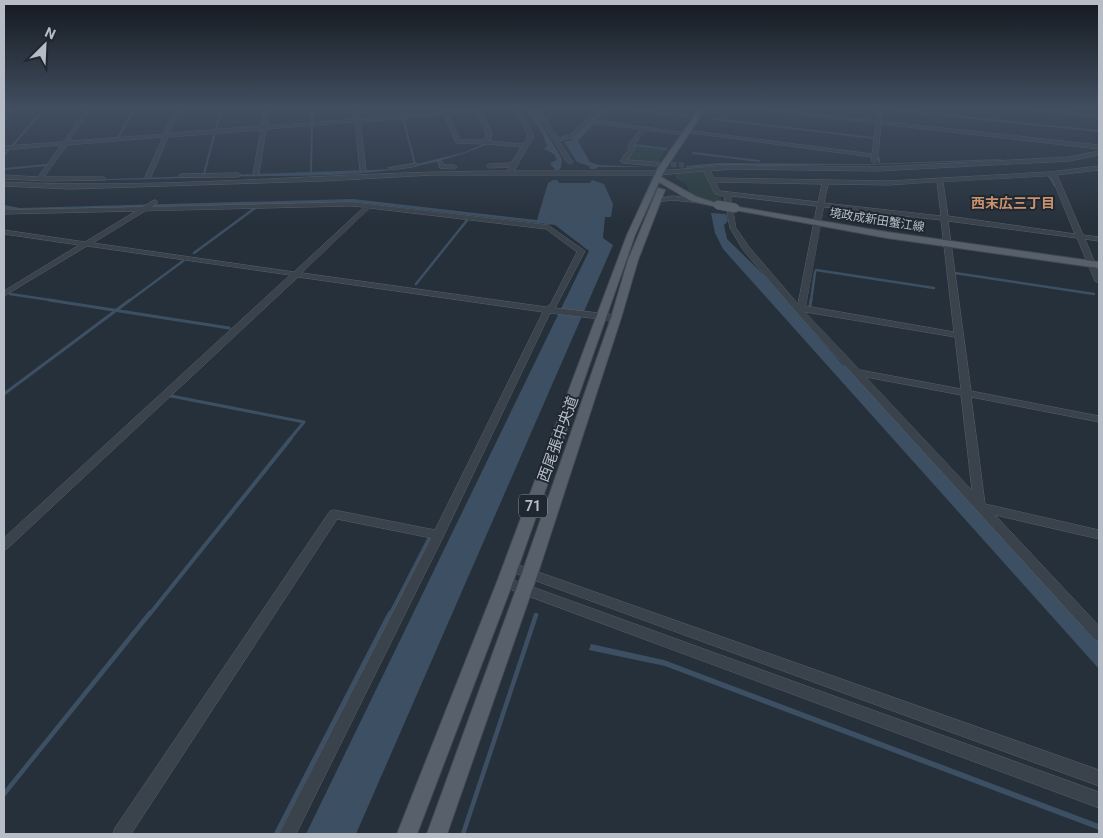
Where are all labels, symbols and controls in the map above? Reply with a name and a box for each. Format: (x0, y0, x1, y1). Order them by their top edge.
north arrow (20, 20, 70, 70)
text: N (43, 24, 58, 42)
district label: 西末広三丁目 (971, 195, 1055, 211)
street label: 境政成新田蟹江線 (828, 206, 926, 234)
street label: 西尾張中央道 (534, 394, 582, 484)
road number: 71 (519, 494, 547, 518)

